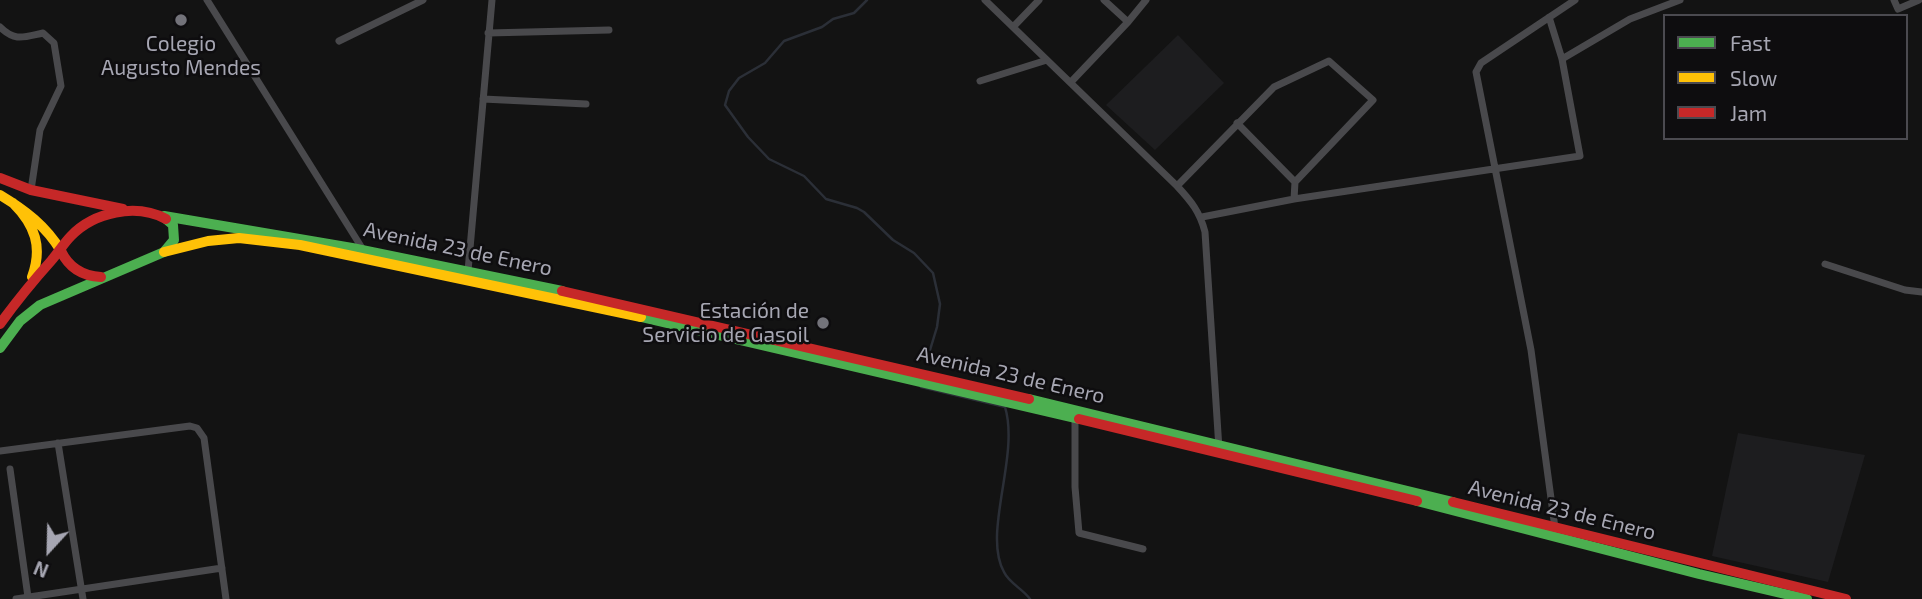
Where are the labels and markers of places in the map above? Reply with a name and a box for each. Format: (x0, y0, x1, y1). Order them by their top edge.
marker: Colegio Augusto Mendes (173, 12, 189, 28)
place label: Colegio Augusto Mendes (101, 31, 261, 81)
place label: Estación de Servicio de Gasoil (642, 298, 809, 348)
marker: Estación de Servicio de Gasoil (815, 315, 831, 331)

